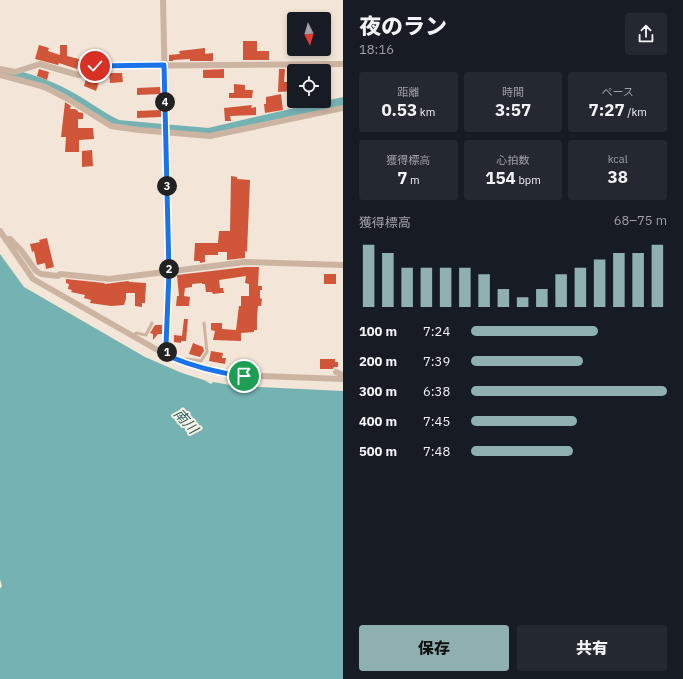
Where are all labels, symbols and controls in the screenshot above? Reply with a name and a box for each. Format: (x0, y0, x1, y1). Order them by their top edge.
text: 夜のラン (359, 11, 447, 40)
north arrow (287, 12, 331, 56)
map controls (287, 12, 331, 108)
button: share (625, 13, 667, 55)
text: 18:16 (359, 41, 394, 58)
pin (78, 49, 112, 83)
icon: check (84, 55, 106, 77)
button: locate (287, 64, 331, 108)
text: 距離 (397, 85, 419, 99)
text: 時間 (502, 85, 524, 99)
text: ペース (601, 85, 634, 99)
pin: 4 (155, 92, 175, 112)
text: 4 (162, 95, 168, 109)
text: 0.53 (381, 99, 417, 121)
text: 3:57 (495, 99, 531, 121)
text: 7:27 (588, 99, 625, 121)
text: km (417, 105, 435, 119)
text: /km (625, 105, 647, 119)
text: kcal (608, 152, 628, 166)
text: 獲得標高 (386, 153, 430, 167)
text: 心拍数 (496, 153, 529, 167)
text: 38 (607, 166, 628, 188)
text: 7 (397, 167, 407, 189)
text: 154 (485, 167, 516, 189)
text: m (407, 173, 420, 187)
text: bpm (516, 173, 541, 187)
pin: 3 (157, 176, 177, 196)
text: 3 (164, 179, 170, 193)
text: 68–75 m (614, 212, 667, 229)
text: 獲得標高 (359, 214, 411, 231)
pin: 2 (159, 259, 179, 279)
text: 2 (166, 262, 172, 276)
text: 100 m (359, 323, 397, 340)
text: 7:24 (423, 323, 450, 340)
pin: 1 (157, 342, 177, 362)
text: 1 (164, 345, 170, 359)
text: 200 m (359, 353, 397, 370)
text: 7:39 (423, 353, 450, 370)
pin (227, 359, 261, 393)
icon: arrive (233, 365, 255, 387)
text: 300 m (359, 383, 397, 400)
text: 6:38 (423, 383, 450, 400)
water label: 南川 (170, 405, 203, 439)
text: 400 m (359, 413, 397, 430)
text: 7:45 (423, 413, 450, 430)
text: 500 m (359, 443, 397, 460)
text: 7:48 (423, 443, 450, 460)
button: 保存 (359, 625, 509, 671)
button: 共有 (517, 625, 667, 671)

